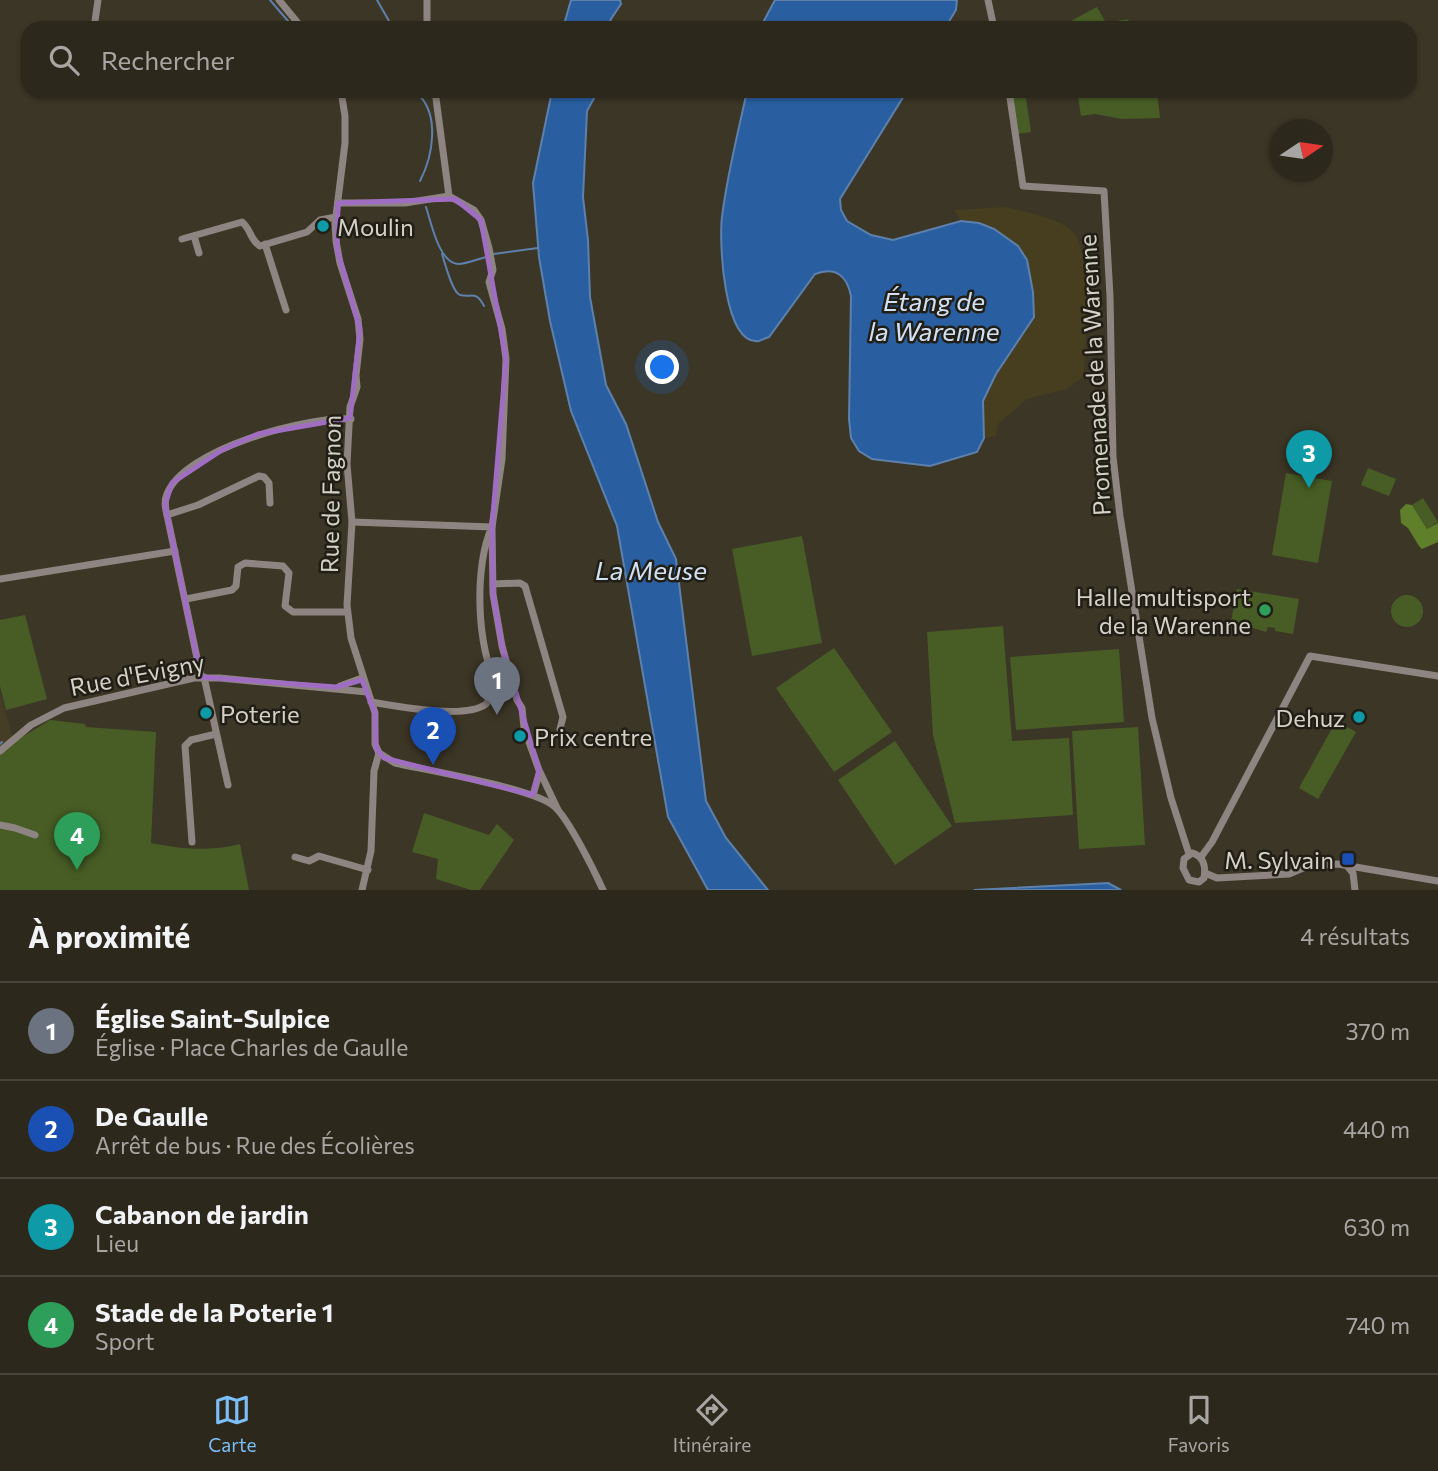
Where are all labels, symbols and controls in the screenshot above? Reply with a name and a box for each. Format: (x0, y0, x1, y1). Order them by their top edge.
search box (21, 21, 1417, 98)
icon: search (45, 41, 83, 79)
text: Rechercher (101, 44, 235, 75)
north arrow (1270, 119, 1333, 182)
place label: Moulin (337, 212, 414, 241)
marker: Moulin (315, 218, 331, 234)
street label: Promenade de la Warenne (1072, 234, 1116, 516)
water label: Étang de la Warenne (868, 285, 1000, 346)
your location (645, 350, 679, 384)
street label: Rue de Fagnon (314, 415, 346, 573)
pin: 3 (1286, 430, 1332, 488)
water label: La Meuse (595, 554, 707, 585)
place label: Halle multisport de la Warenne (1076, 582, 1251, 639)
marker: Halle multisport de la Warenne (1257, 602, 1273, 618)
street label: Rue d'Evigny (67, 647, 207, 701)
pin: 1 (474, 657, 520, 715)
place label: Poterie (220, 699, 300, 728)
place label: Dehuz (1276, 703, 1345, 732)
marker: Poterie (198, 705, 214, 721)
pin: 2 (410, 707, 456, 765)
marker: Dehuz (1351, 709, 1367, 725)
place label: Prix centre (534, 722, 652, 751)
marker: Prix centre (512, 728, 528, 744)
pin: 4 (54, 812, 100, 870)
place label: M. Sylvain (1224, 845, 1334, 874)
marker: M. Sylvain (1340, 851, 1356, 867)
text: À proximité (28, 917, 190, 954)
text: 4 résultats (1300, 922, 1410, 950)
text: Église Saint-Sulpice (95, 1002, 330, 1033)
text: 1 (46, 1017, 56, 1045)
text: 370 m (1345, 1017, 1410, 1045)
text: Église · Place Charles de Gaulle (95, 1033, 408, 1061)
text: De Gaulle (95, 1100, 208, 1131)
text: 2 (44, 1115, 58, 1143)
text: 440 m (1343, 1115, 1410, 1143)
text: Arrêt de bus · Rue des Écolières (95, 1131, 415, 1159)
text: Cabanon de jardin (95, 1198, 309, 1229)
text: 3 (44, 1213, 58, 1241)
text: 630 m (1344, 1213, 1410, 1241)
text: Lieu (95, 1229, 139, 1257)
text: Stade de la Poterie 1 (95, 1296, 333, 1327)
text: 4 (44, 1311, 58, 1339)
text: 740 m (1346, 1311, 1410, 1339)
text: Sport (95, 1327, 154, 1355)
tab: Carte (208, 1391, 256, 1456)
tab: Itinéraire (673, 1391, 751, 1456)
tab: Favoris (1168, 1391, 1230, 1456)

